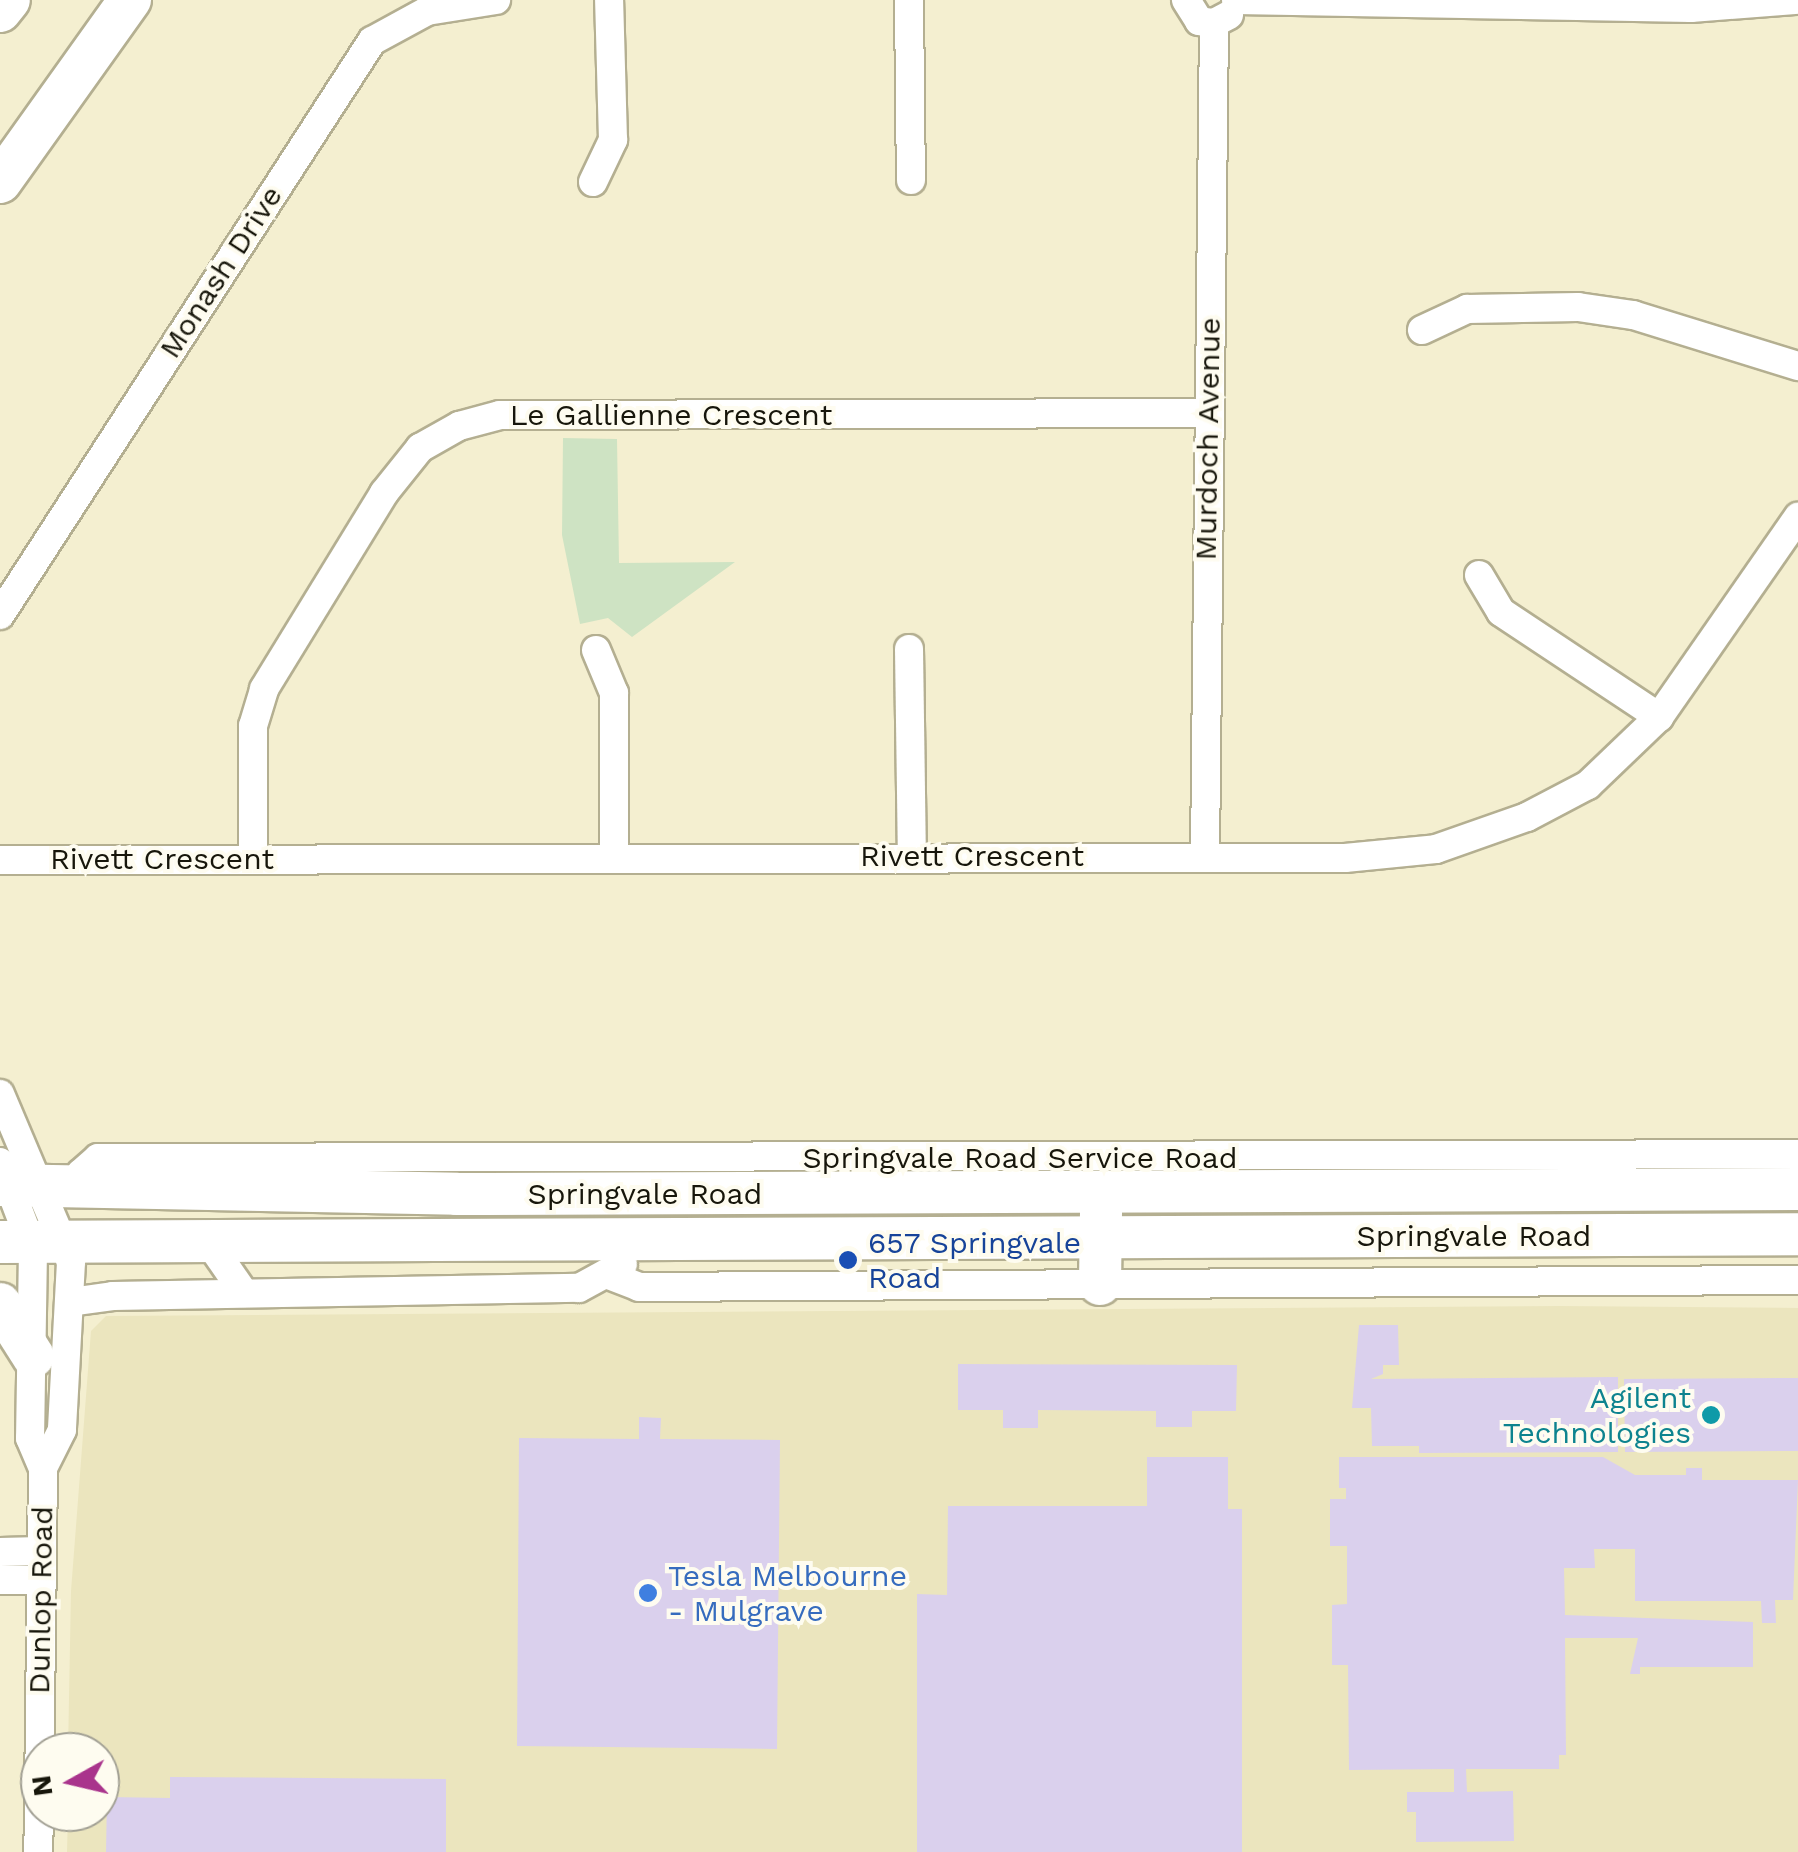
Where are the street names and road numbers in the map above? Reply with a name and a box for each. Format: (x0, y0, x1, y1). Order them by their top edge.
street label: Monash Drive (152, 179, 290, 365)
street label: Murdoch Avenue (1188, 317, 1228, 561)
street label: Le Gallienne Crescent (510, 397, 832, 433)
street label: Rivett Crescent (860, 838, 1084, 874)
street label: Rivett Crescent (50, 841, 274, 877)
street label: Springvale Road Service Road (803, 1140, 1237, 1176)
street label: Springvale Road (528, 1176, 762, 1212)
street label: Springvale Road (1357, 1218, 1591, 1254)
street label: Dunlop Road (21, 1506, 61, 1694)

